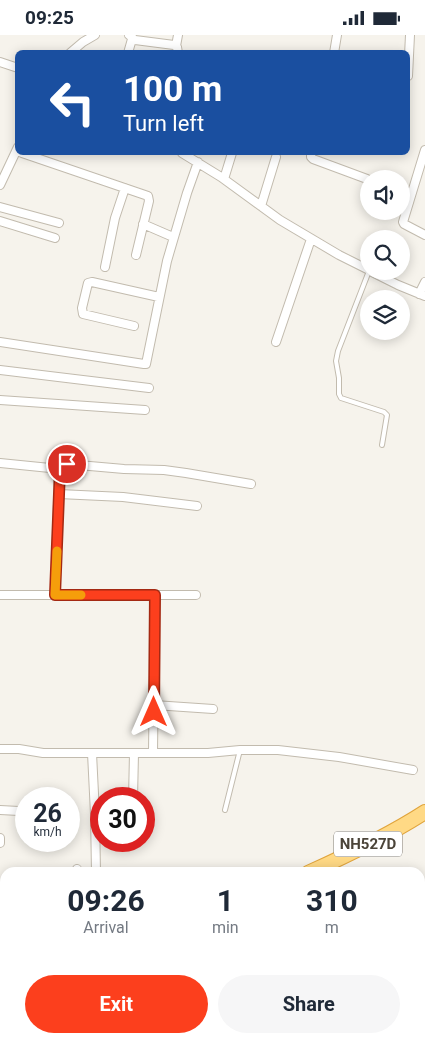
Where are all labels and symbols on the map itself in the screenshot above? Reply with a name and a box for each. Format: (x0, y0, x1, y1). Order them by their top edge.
pin (46, 443, 88, 485)
position arrow (127, 685, 179, 737)
speed limit sign: 30 (90, 787, 155, 852)
road number: NH527D (334, 831, 402, 857)

